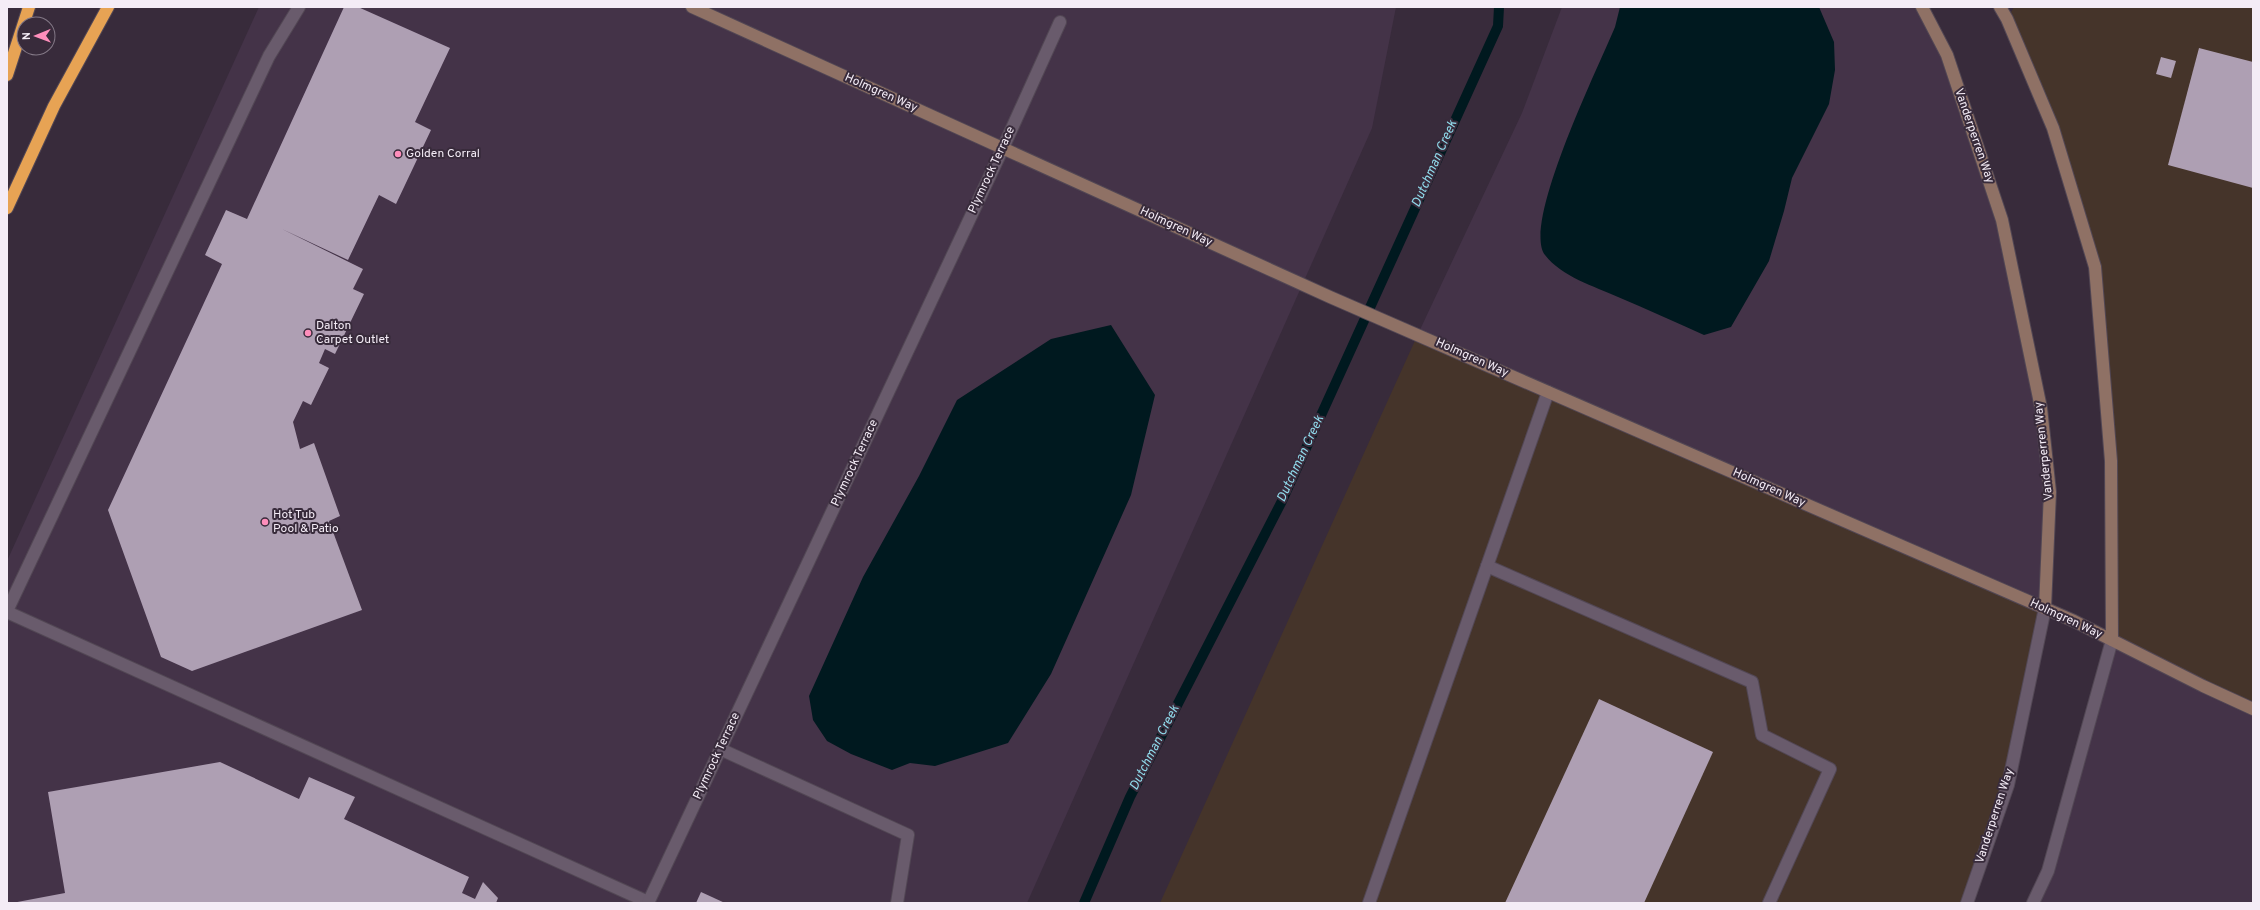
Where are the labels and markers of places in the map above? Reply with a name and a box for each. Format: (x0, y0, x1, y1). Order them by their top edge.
place label: Golden Corral (406, 146, 480, 162)
marker: Golden Corral (393, 149, 403, 159)
place label: Dalton Carpet Outlet (316, 318, 389, 348)
marker: Dalton Carpet Outlet (303, 328, 313, 338)
place label: Hot Tub Pool & Patio (273, 507, 339, 537)
marker: Hot Tub Pool & Patio (260, 517, 270, 527)

